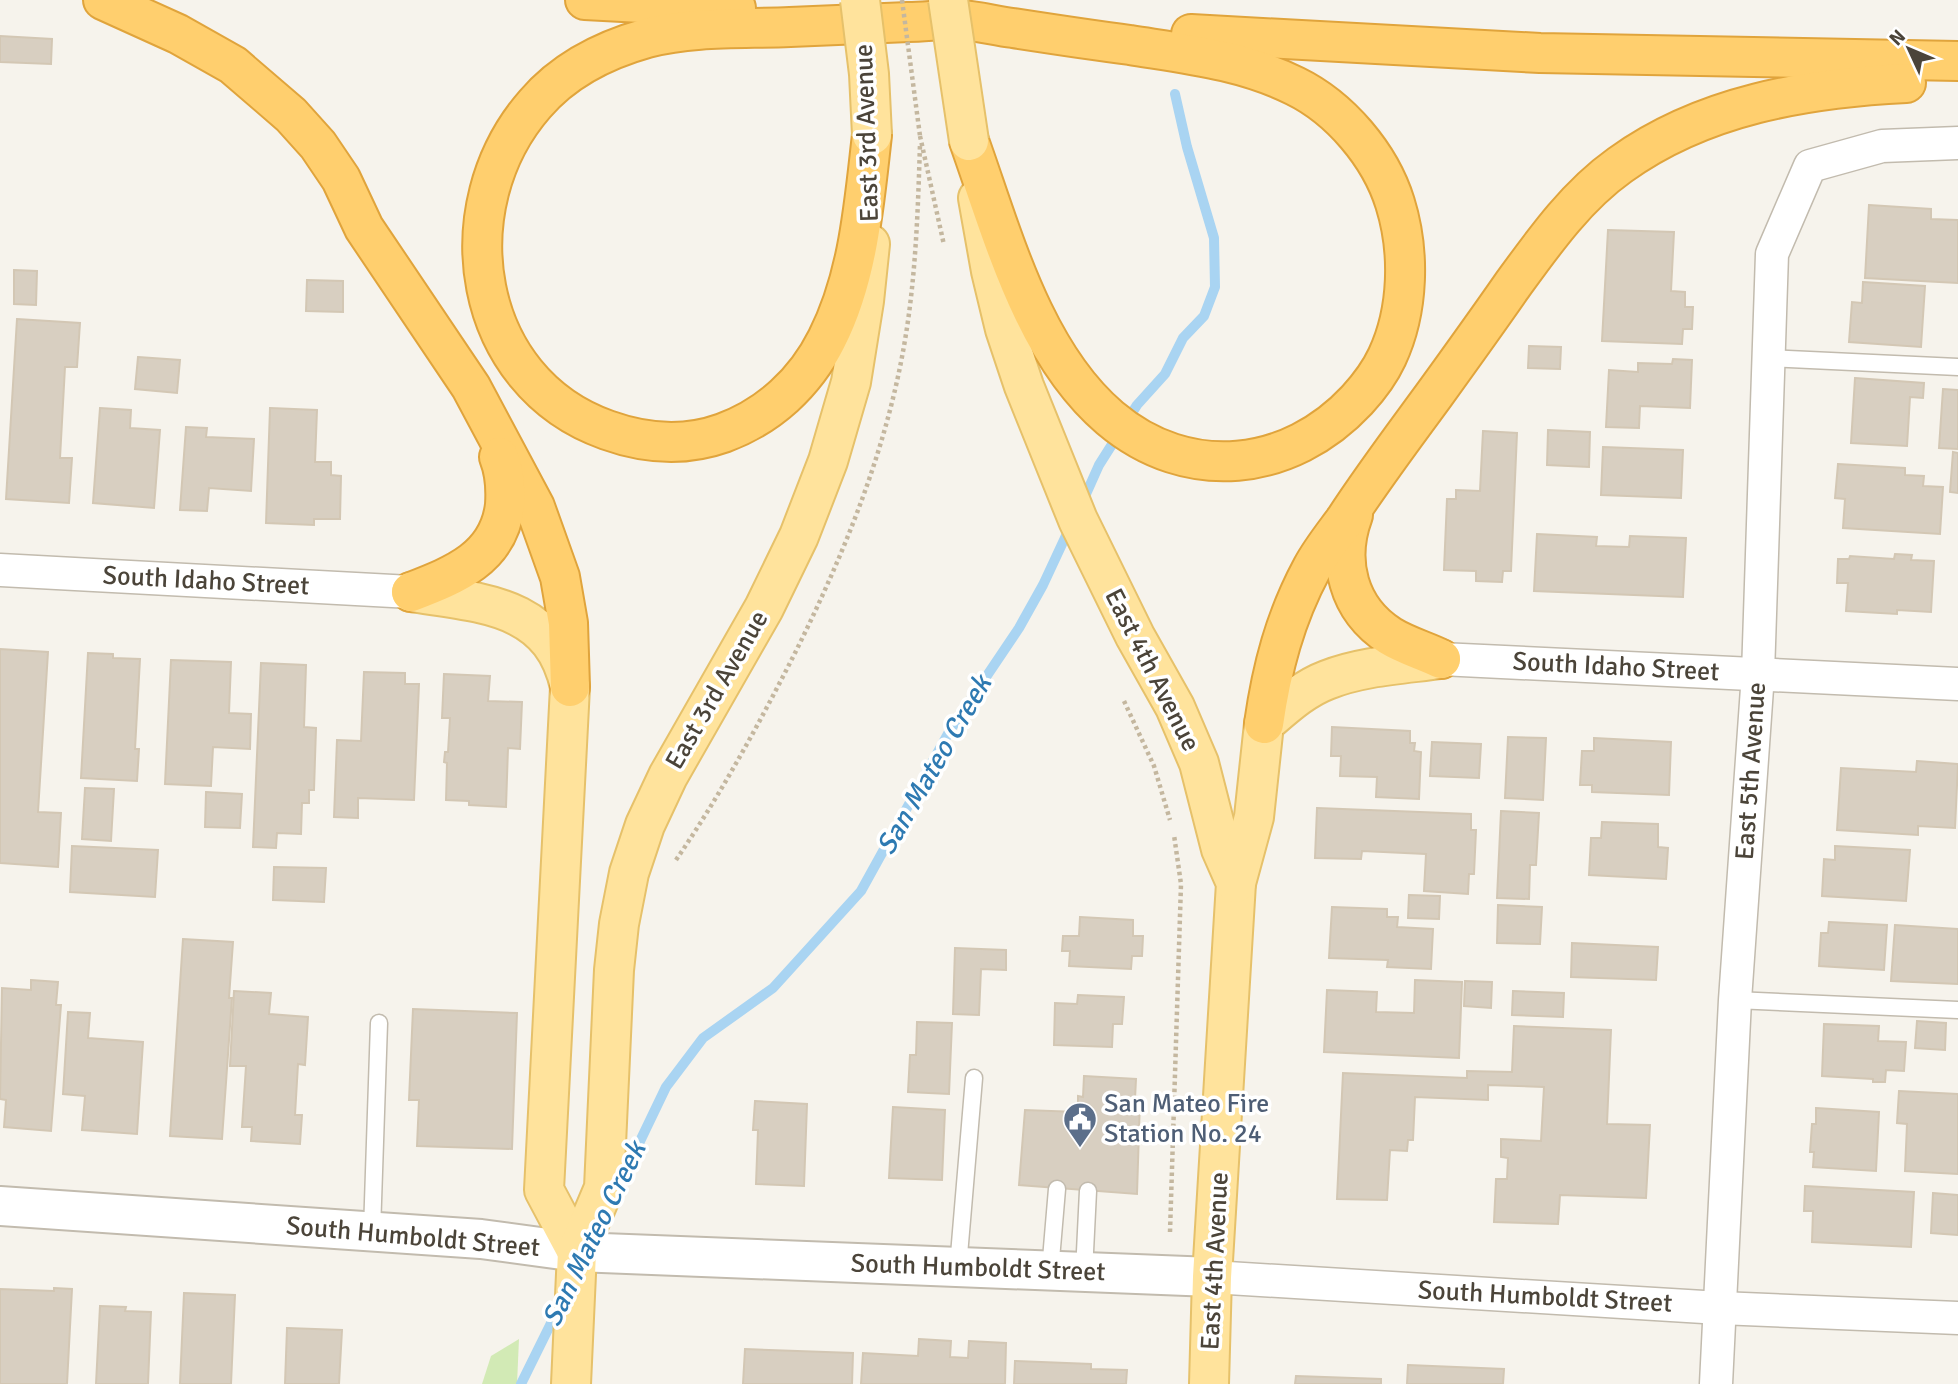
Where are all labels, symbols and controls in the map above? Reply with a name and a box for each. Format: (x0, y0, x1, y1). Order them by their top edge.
north arrow (1874, 14, 1944, 84)
text: N (1884, 25, 1911, 51)
street label: East 3rd Avenue (848, 43, 886, 223)
street label: South Idaho Street (102, 560, 310, 602)
street label: East 4th Avenue (1097, 583, 1207, 757)
street label: East 3rd Avenue (659, 605, 775, 775)
street label: South Idaho Street (1512, 646, 1720, 688)
water label: San Mateo Creek (869, 667, 1000, 860)
street label: East 5th Avenue (1729, 681, 1773, 861)
place label: San Mateo Fire Station No. 24 (1104, 1088, 1269, 1150)
public building icon: San Mateo Fire Station No. 24 (1061, 1100, 1099, 1149)
water label: San Mateo Creek (535, 1134, 655, 1332)
street label: East 4th Avenue (1194, 1171, 1236, 1351)
street label: South Humboldt Street (285, 1210, 541, 1264)
street label: South Humboldt Street (850, 1248, 1106, 1288)
street label: South Humboldt Street (1417, 1274, 1673, 1320)

